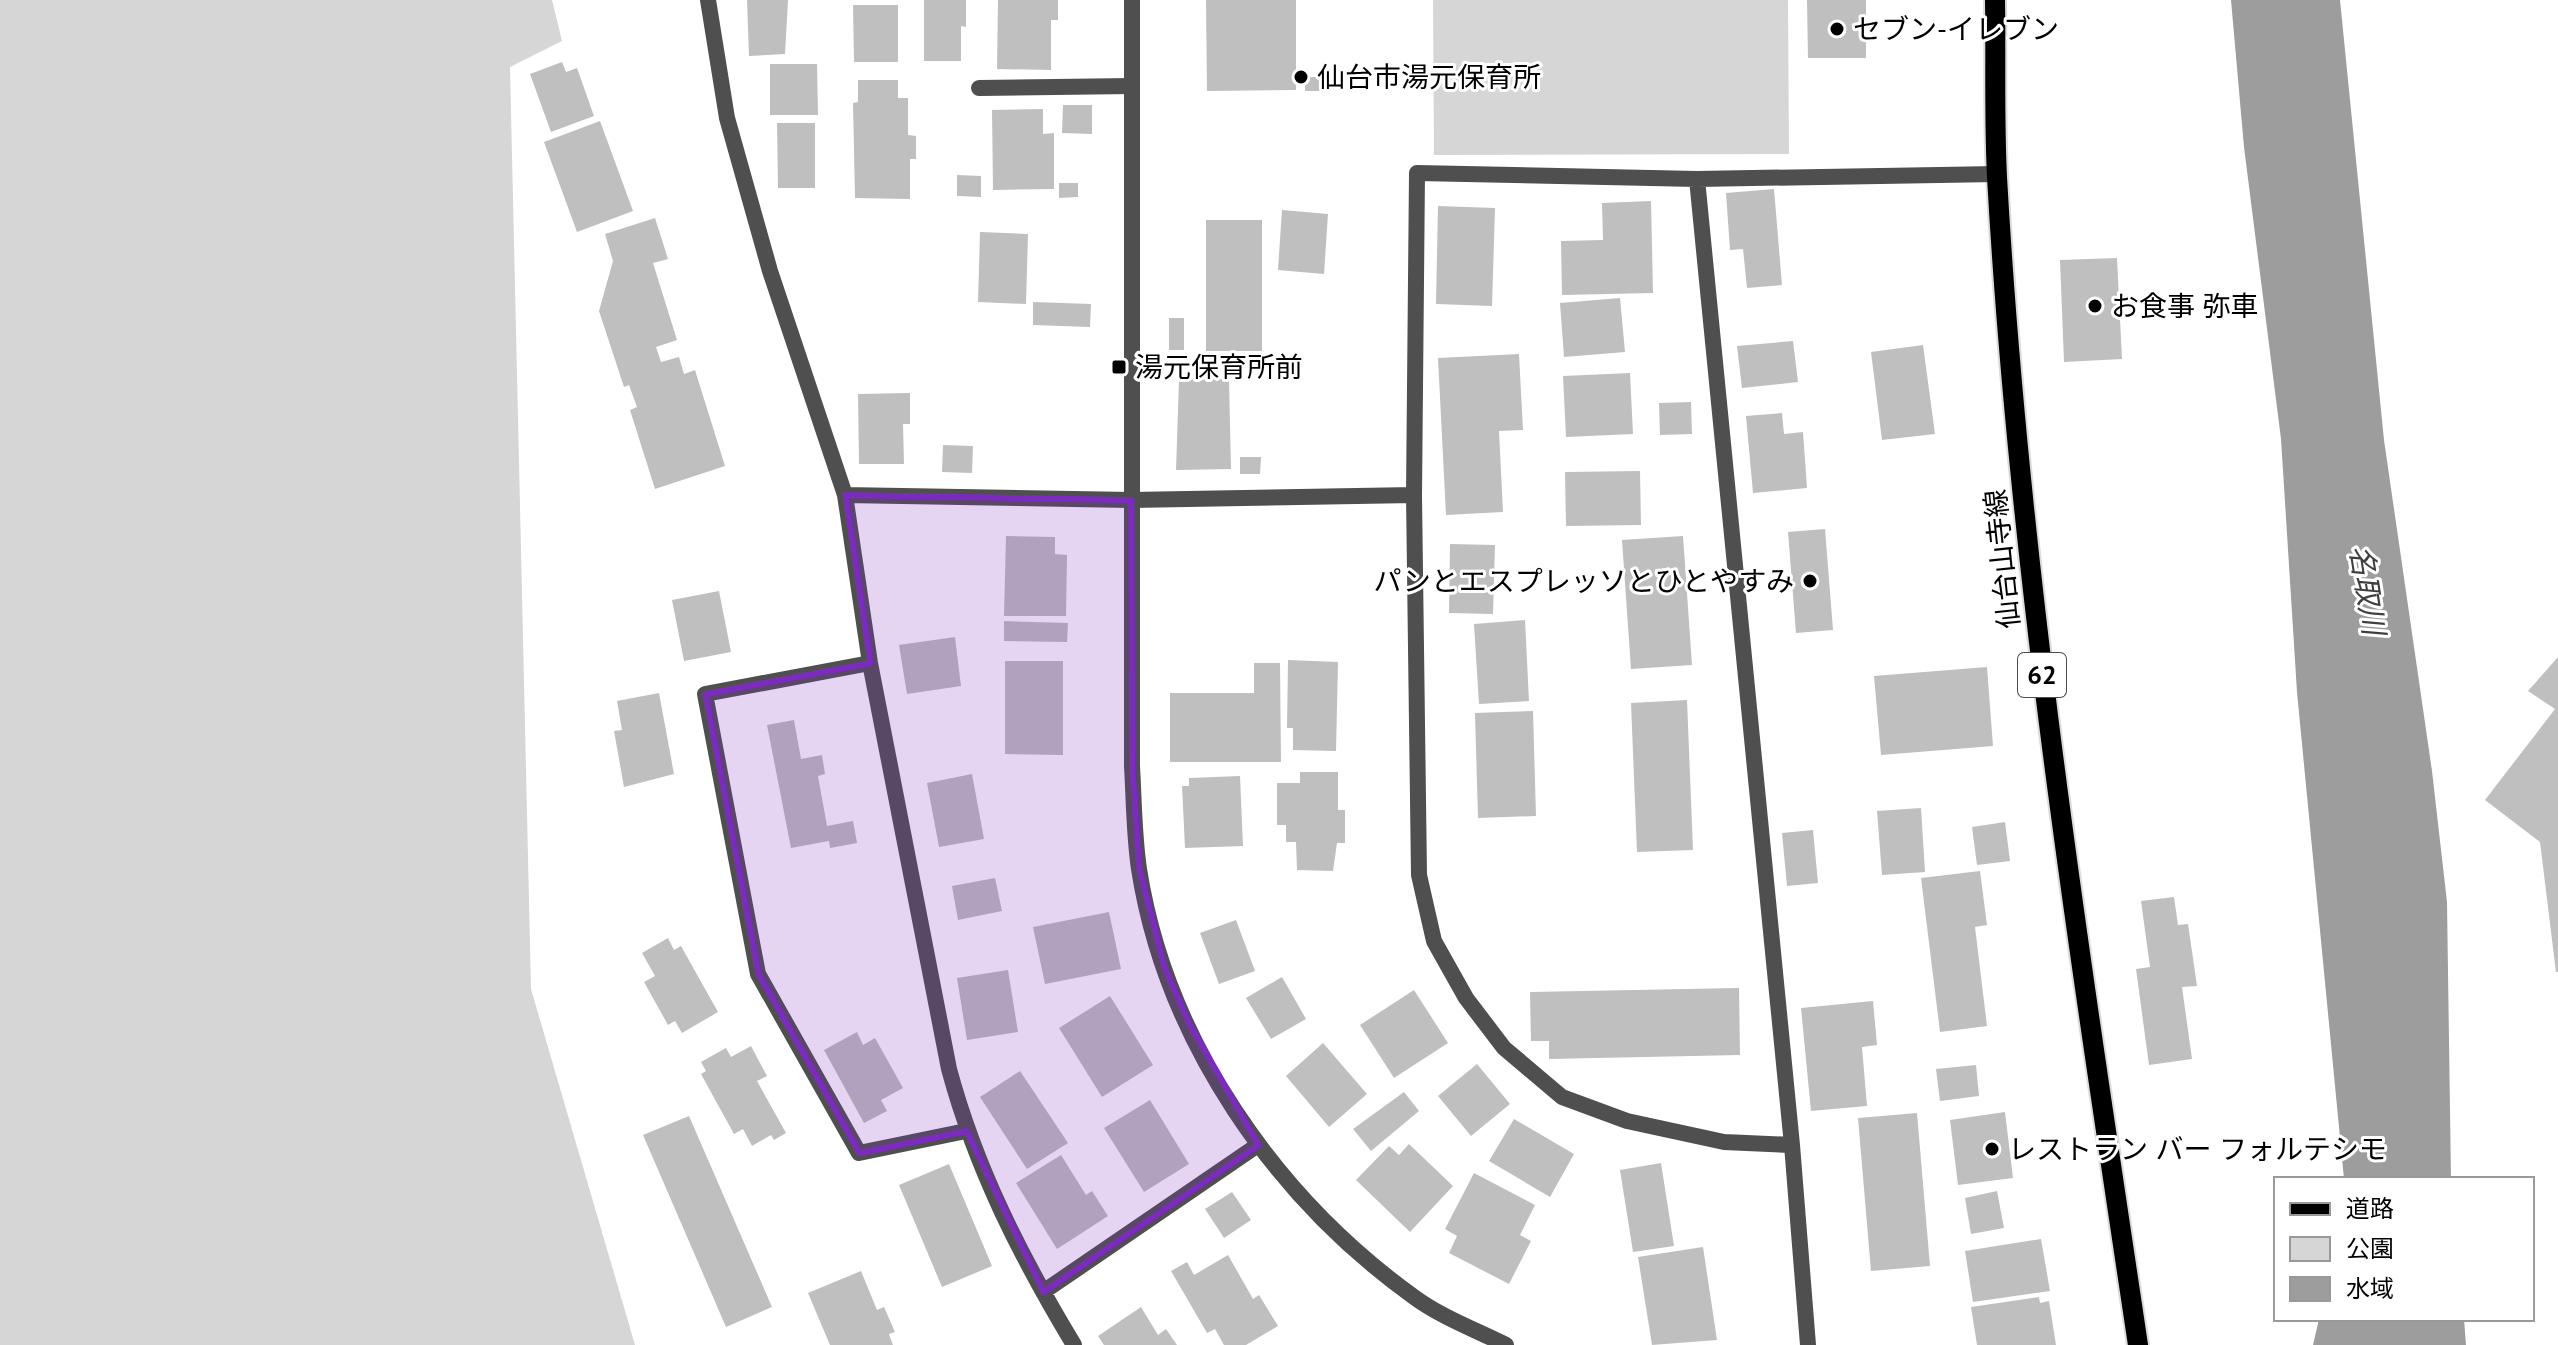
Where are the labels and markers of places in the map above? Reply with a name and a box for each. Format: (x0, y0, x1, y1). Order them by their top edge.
place label: セブン-イレブン (1853, 10, 2059, 47)
marker: セブン-イレブン (1828, 20, 1846, 38)
place label: 仙台市湯元保育所 (1317, 58, 1541, 95)
marker: 仙台市湯元保育所 (1292, 68, 1310, 86)
place label: お食事 弥車 (2111, 287, 2258, 324)
marker: お食事 弥車 (2086, 297, 2104, 315)
place label: 湯元保育所前 (1135, 348, 1303, 385)
marker: 湯元保育所前 (1110, 358, 1128, 376)
place label: パンとエスプレッソとひとやすみ (1373, 562, 1794, 599)
marker: パンとエスプレッソとひとやすみ (1801, 572, 1819, 590)
place label: レストラン バー フォルテシモ (2008, 1130, 2387, 1167)
marker: レストラン バー フォルテシモ (1983, 1140, 2001, 1158)

